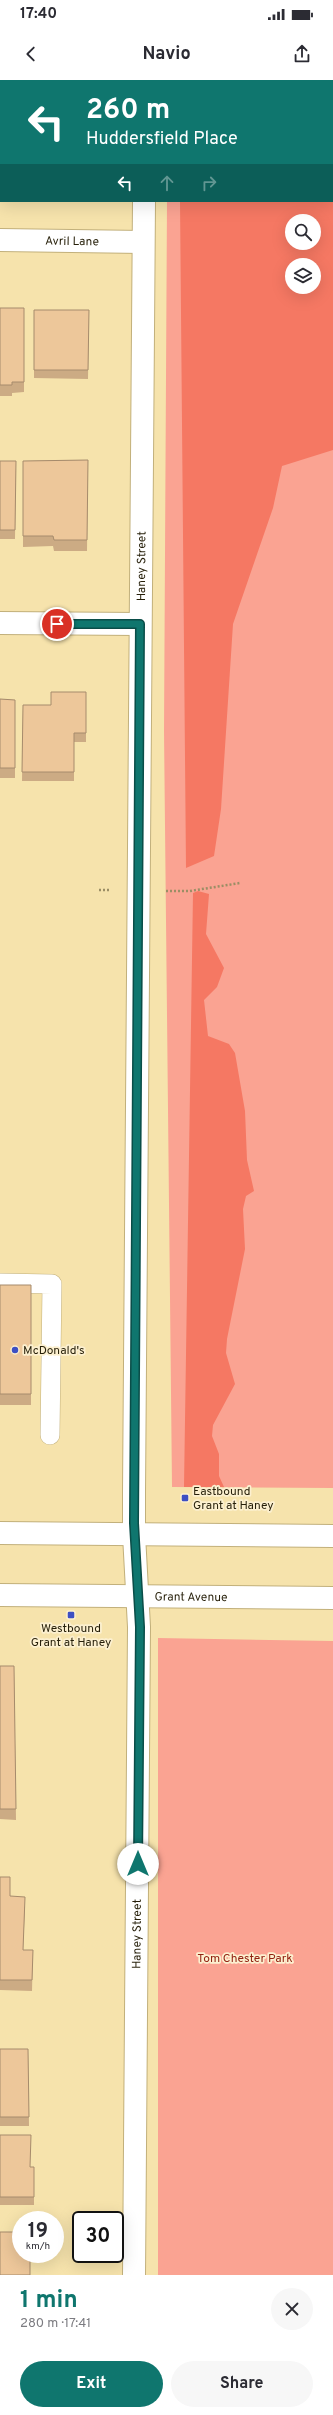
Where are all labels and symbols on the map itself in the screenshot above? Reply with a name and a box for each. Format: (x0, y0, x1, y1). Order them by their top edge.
street label: Avril Lane (45, 234, 99, 250)
street label: Haney Street (134, 531, 150, 601)
pin (40, 607, 74, 641)
place label: McDonald's (23, 1343, 85, 1359)
marker: McDonald's (10, 1345, 20, 1355)
place label: Eastbound Grant at Haney (193, 1484, 274, 1514)
marker: Eastbound Grant at Haney (180, 1493, 190, 1503)
street label: Grant Avenue (155, 1589, 227, 1606)
marker: Westbound Grant at Haney (66, 1610, 76, 1620)
place label: Westbound Grant at Haney (31, 1621, 111, 1651)
position arrow (117, 1843, 159, 1885)
street label: Haney Street (129, 1899, 146, 1969)
park label: Tom Chester Park (197, 1951, 293, 1967)
speed limit sign: 30 (72, 2211, 124, 2263)

